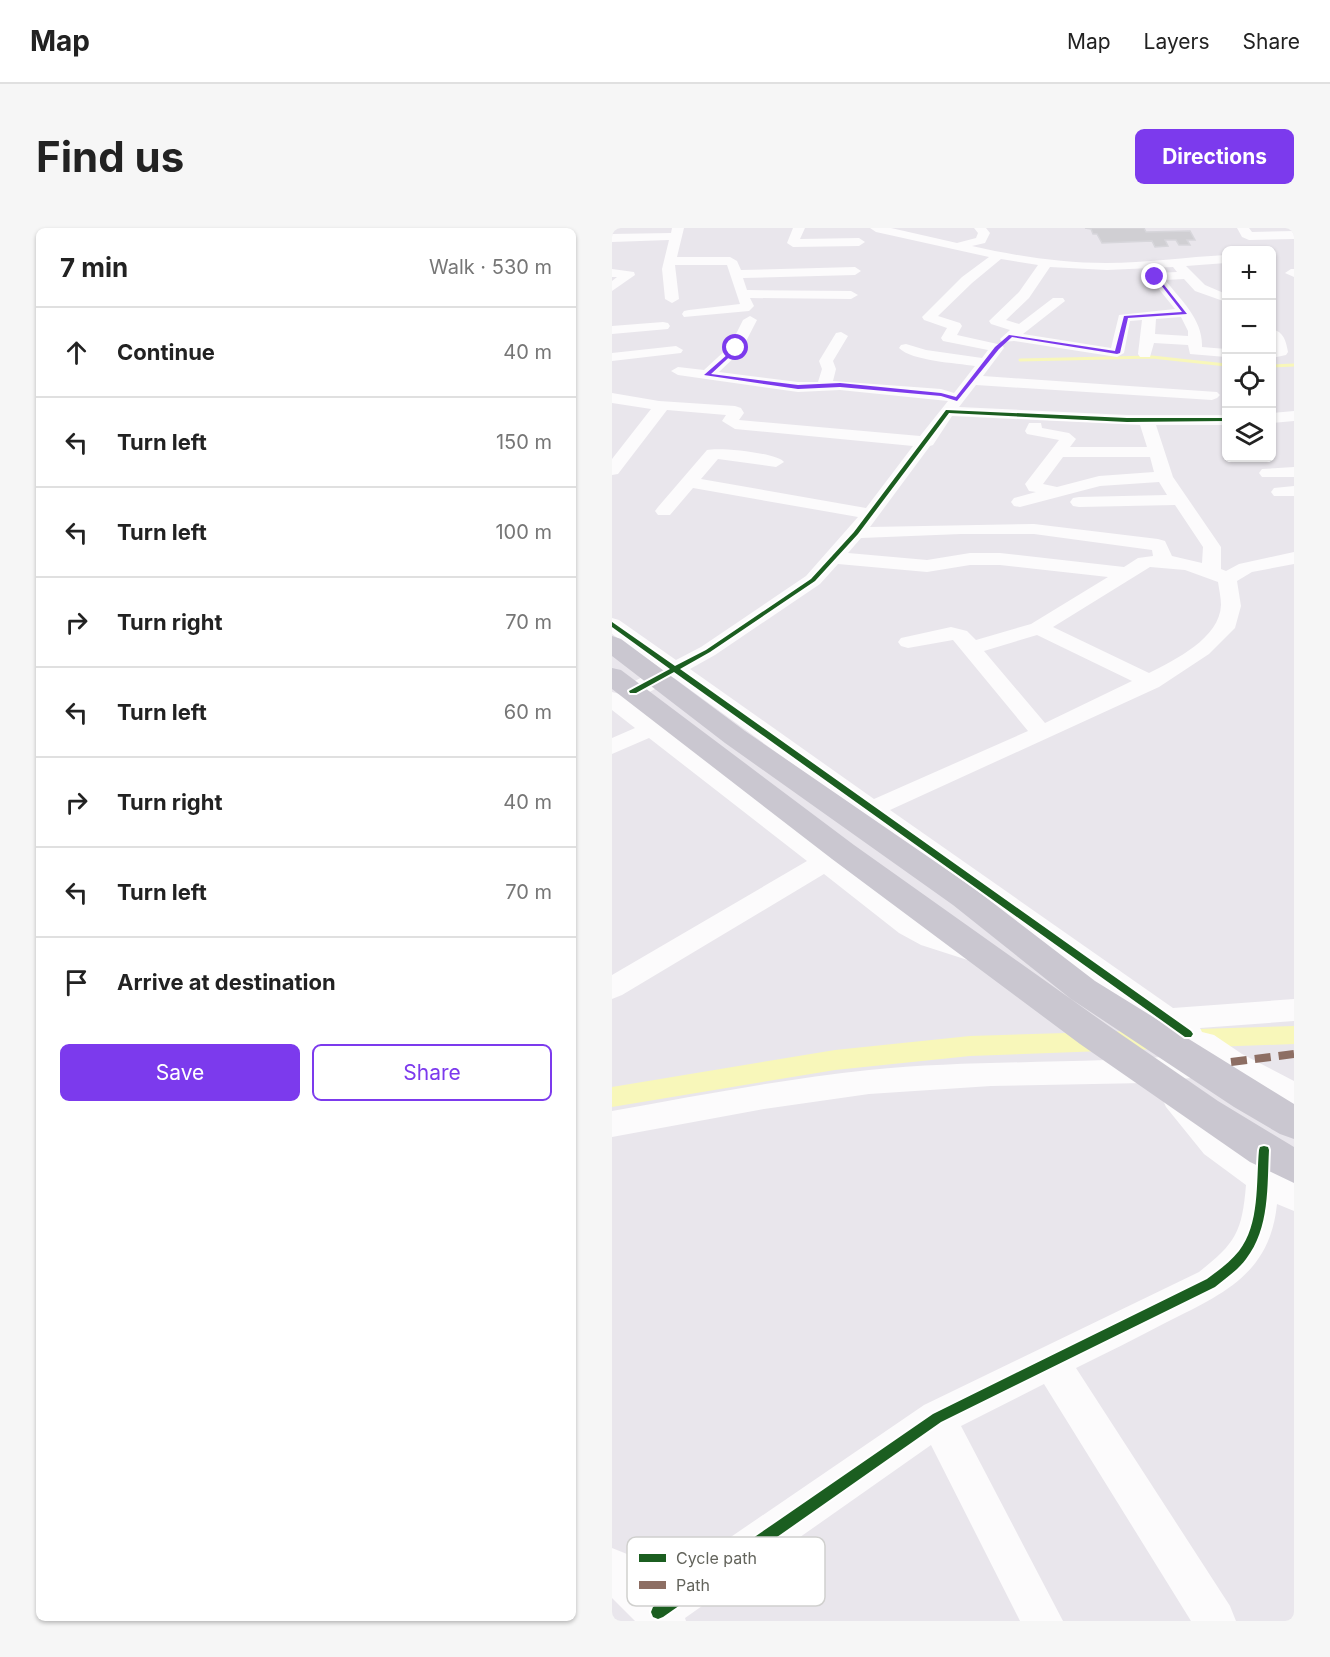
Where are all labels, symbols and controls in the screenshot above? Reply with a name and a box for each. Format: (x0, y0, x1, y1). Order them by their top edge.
text: Map (30, 24, 90, 58)
text: Map (1067, 29, 1111, 54)
text: Layers (1144, 29, 1210, 54)
text: Share (1243, 29, 1300, 54)
button: Directions (1135, 129, 1294, 184)
text: Find us (36, 131, 184, 182)
map controls (1222, 246, 1276, 462)
button: + (1222, 246, 1276, 300)
text: 7 min (60, 252, 128, 283)
text: Walk · 530 m (429, 255, 552, 279)
route end (1141, 263, 1167, 289)
button: − (1222, 300, 1276, 354)
route start (722, 334, 748, 360)
icon: ahead (60, 336, 93, 369)
text: Continue (117, 339, 215, 365)
text: 40 m (503, 340, 552, 364)
button: locate (1222, 354, 1276, 408)
button: layers (1222, 408, 1276, 462)
icon: left (60, 426, 93, 459)
text: Turn left (117, 429, 207, 455)
text: 150 m (496, 430, 552, 454)
icon: left (60, 516, 93, 549)
text: Turn left (117, 519, 207, 545)
text: 100 m (495, 520, 552, 544)
icon: right (60, 606, 93, 639)
text: Turn right (117, 609, 223, 635)
text: 70 m (505, 610, 552, 634)
icon: left (60, 696, 93, 729)
text: Turn left (117, 699, 207, 725)
text: 60 m (504, 700, 552, 724)
icon: right (60, 786, 93, 819)
text: Turn right (117, 789, 223, 815)
text: 40 m (503, 790, 552, 814)
icon: left (60, 876, 93, 909)
text: Turn left (117, 879, 207, 905)
text: 70 m (505, 880, 552, 904)
icon: arrive (60, 966, 93, 999)
text: Arrive at destination (117, 969, 336, 995)
button: Save (60, 1044, 300, 1101)
button: Share (312, 1044, 552, 1101)
legend (627, 1537, 825, 1606)
text: Cycle path (676, 1548, 757, 1568)
text: Path (676, 1575, 710, 1595)

